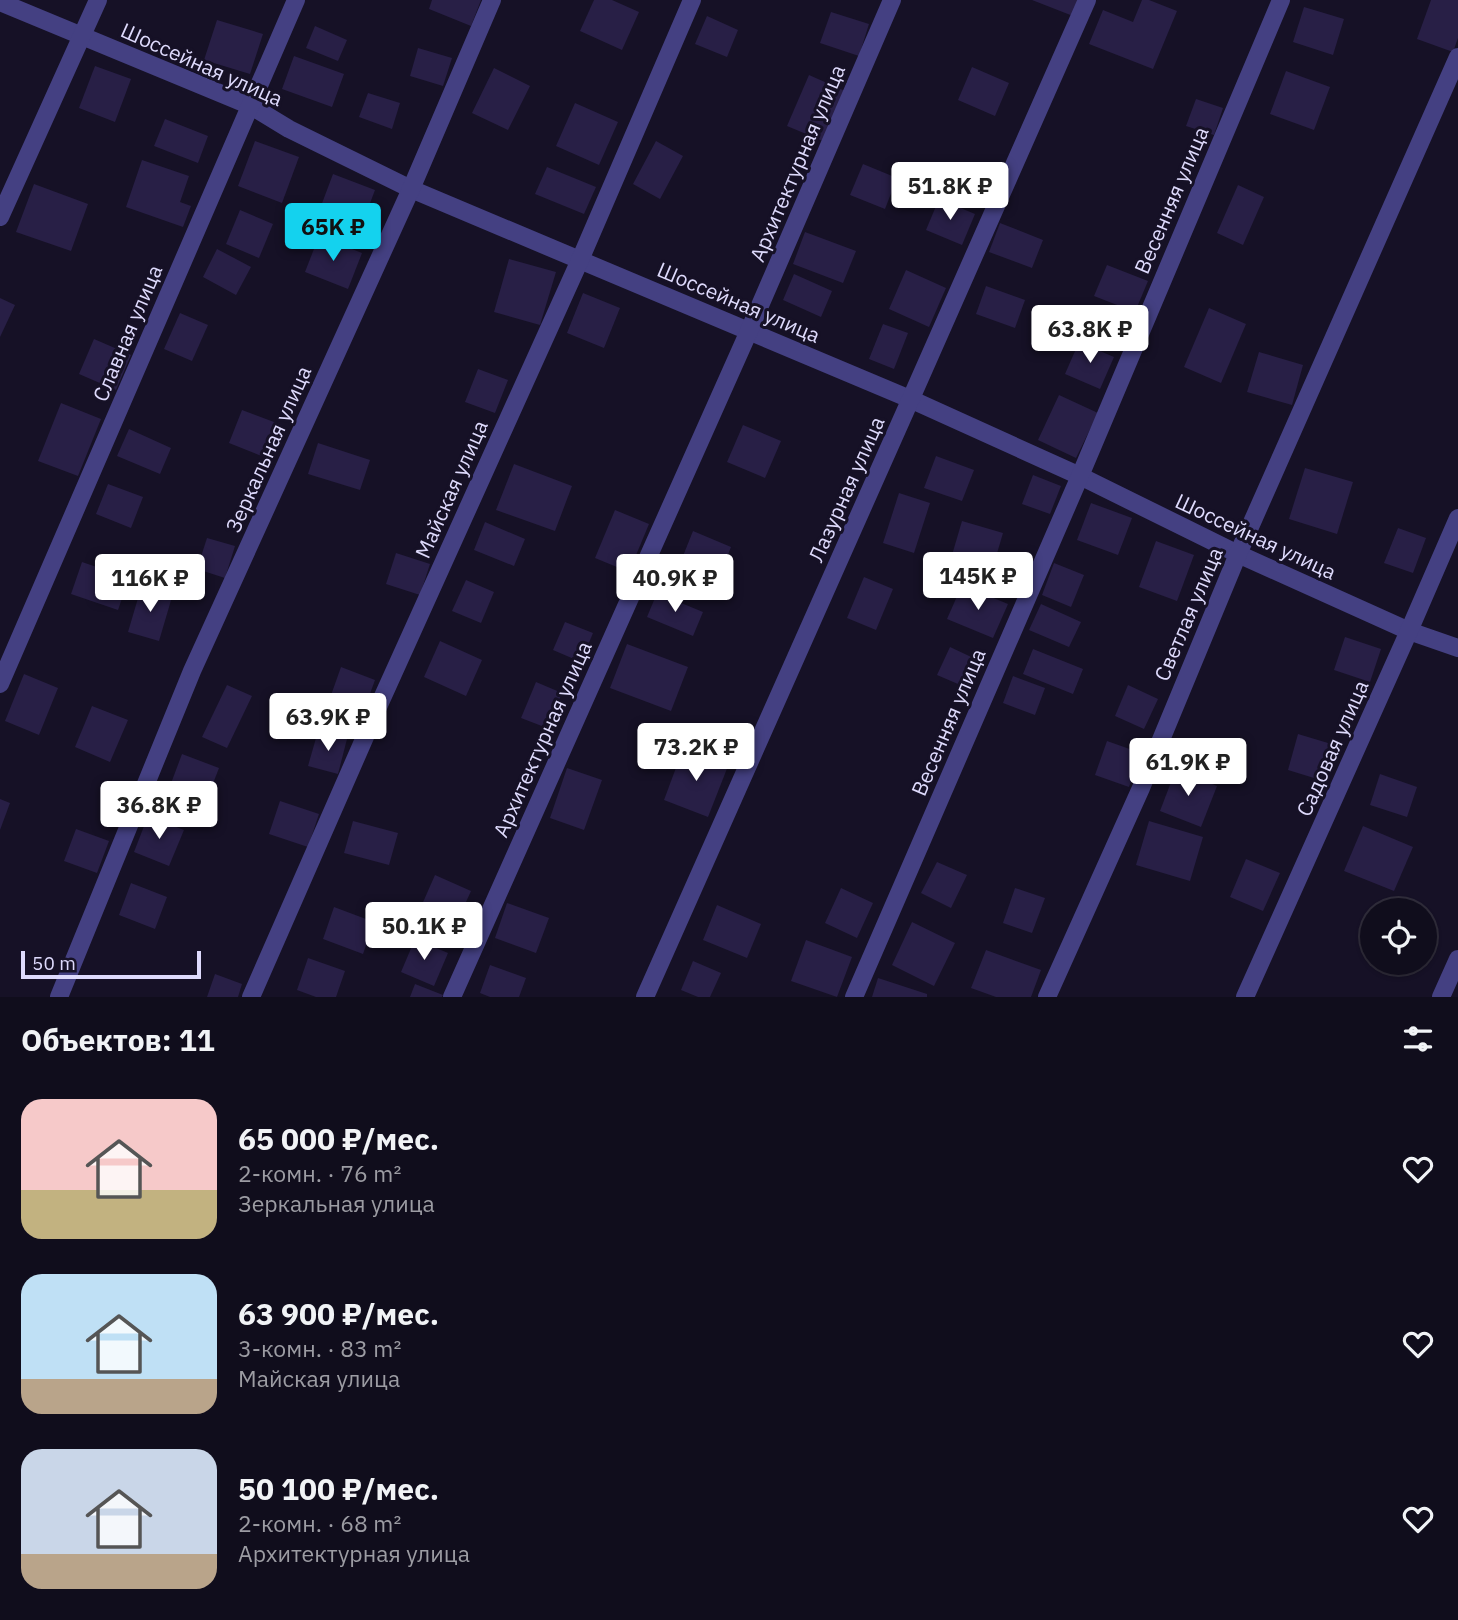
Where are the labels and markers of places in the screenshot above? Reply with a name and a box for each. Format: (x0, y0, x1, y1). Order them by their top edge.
pin: 51.8K ₽ (885, 162, 1015, 222)
pin: 65K ₽ (284, 204, 382, 263)
pin: 63.8K ₽ (1025, 306, 1155, 365)
pin: 145K ₽ (921, 552, 1035, 612)
pin: 116K ₽ (93, 554, 207, 614)
pin: 40.9K ₽ (610, 554, 740, 614)
pin: 63.9K ₽ (263, 694, 393, 753)
pin: 73.2K ₽ (631, 724, 761, 783)
pin: 61.9K ₽ (1123, 738, 1253, 798)
pin: 36.8K ₽ (94, 782, 224, 841)
pin: 50.1K ₽ (359, 902, 489, 962)

